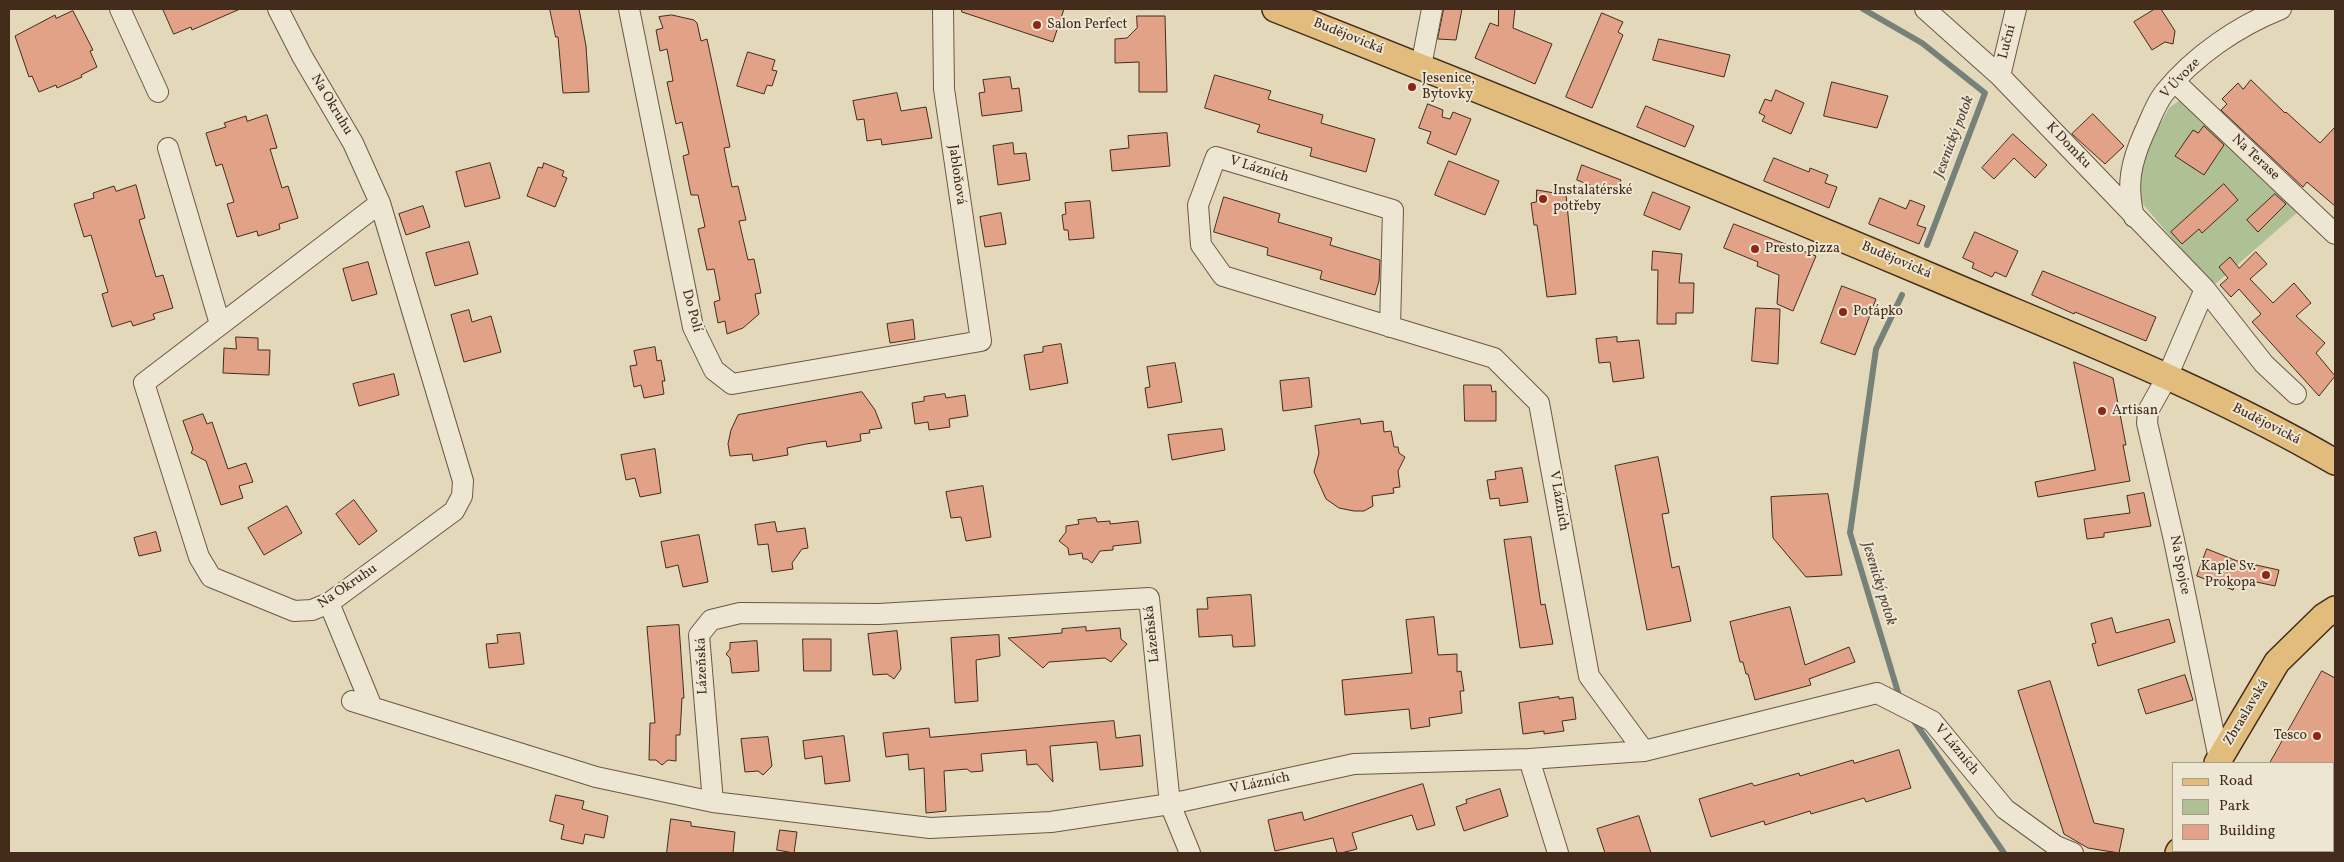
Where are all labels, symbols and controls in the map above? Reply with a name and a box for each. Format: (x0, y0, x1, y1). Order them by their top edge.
street label: Budějovická (1310, 15, 1386, 59)
place label: Salon Perfect (1047, 17, 1127, 33)
marker: Salon Perfect (1031, 19, 1043, 31)
street label: Luční (1996, 23, 2020, 61)
street label: V Úvoze (2158, 55, 2204, 103)
place label: Jesenice, Bytovky (1422, 71, 1475, 104)
street label: Na Okruhu (306, 72, 356, 138)
marker: Jesenice, Bytovky (1406, 81, 1418, 93)
water label: Jesenický potok (1931, 93, 1979, 181)
street label: K Domku (2042, 119, 2094, 173)
street label: Na Terase (2228, 132, 2282, 184)
street label: Jabloňová (943, 144, 969, 206)
street label: V Lázních (1227, 153, 1291, 187)
place label: Instalatérské potřeby (1553, 183, 1632, 216)
marker: Instalatérské potřeby (1537, 193, 1549, 205)
street label: Budějovická (1858, 239, 1934, 283)
place label: Presto pizza (1765, 241, 1840, 257)
marker: Presto pizza (1749, 243, 1761, 255)
street label: Do Polí (677, 288, 705, 334)
place label: Potápko (1853, 304, 1903, 320)
marker: Potápko (1837, 306, 1849, 318)
street label: Budějovická (2229, 401, 2303, 449)
place label: Artisan (2112, 403, 2158, 419)
marker: Artisan (2096, 405, 2108, 417)
street label: V Lázních (1544, 469, 1572, 533)
street label: Na Spojce (2165, 534, 2193, 596)
water label: Jesenický potok (1857, 540, 1899, 628)
place label: Kaple Sv. Prokopa (2201, 559, 2256, 592)
street label: Na Okruhu (315, 561, 381, 613)
marker: Kaple Sv. Prokopa (2260, 569, 2272, 581)
street label: Lázeňská (1142, 605, 1164, 663)
street label: Lázeňská (694, 637, 712, 695)
street label: Zbraslavská (2221, 677, 2273, 749)
street label: V Lázních (1930, 721, 1982, 779)
place label: Tesco (2273, 728, 2307, 744)
marker: Tesco (2311, 730, 2323, 742)
legend (2172, 762, 2334, 852)
street label: V Lázních (1228, 769, 1292, 799)
text: Road (2219, 771, 2253, 792)
text: Park (2219, 796, 2250, 817)
text: Building (2219, 821, 2275, 842)

